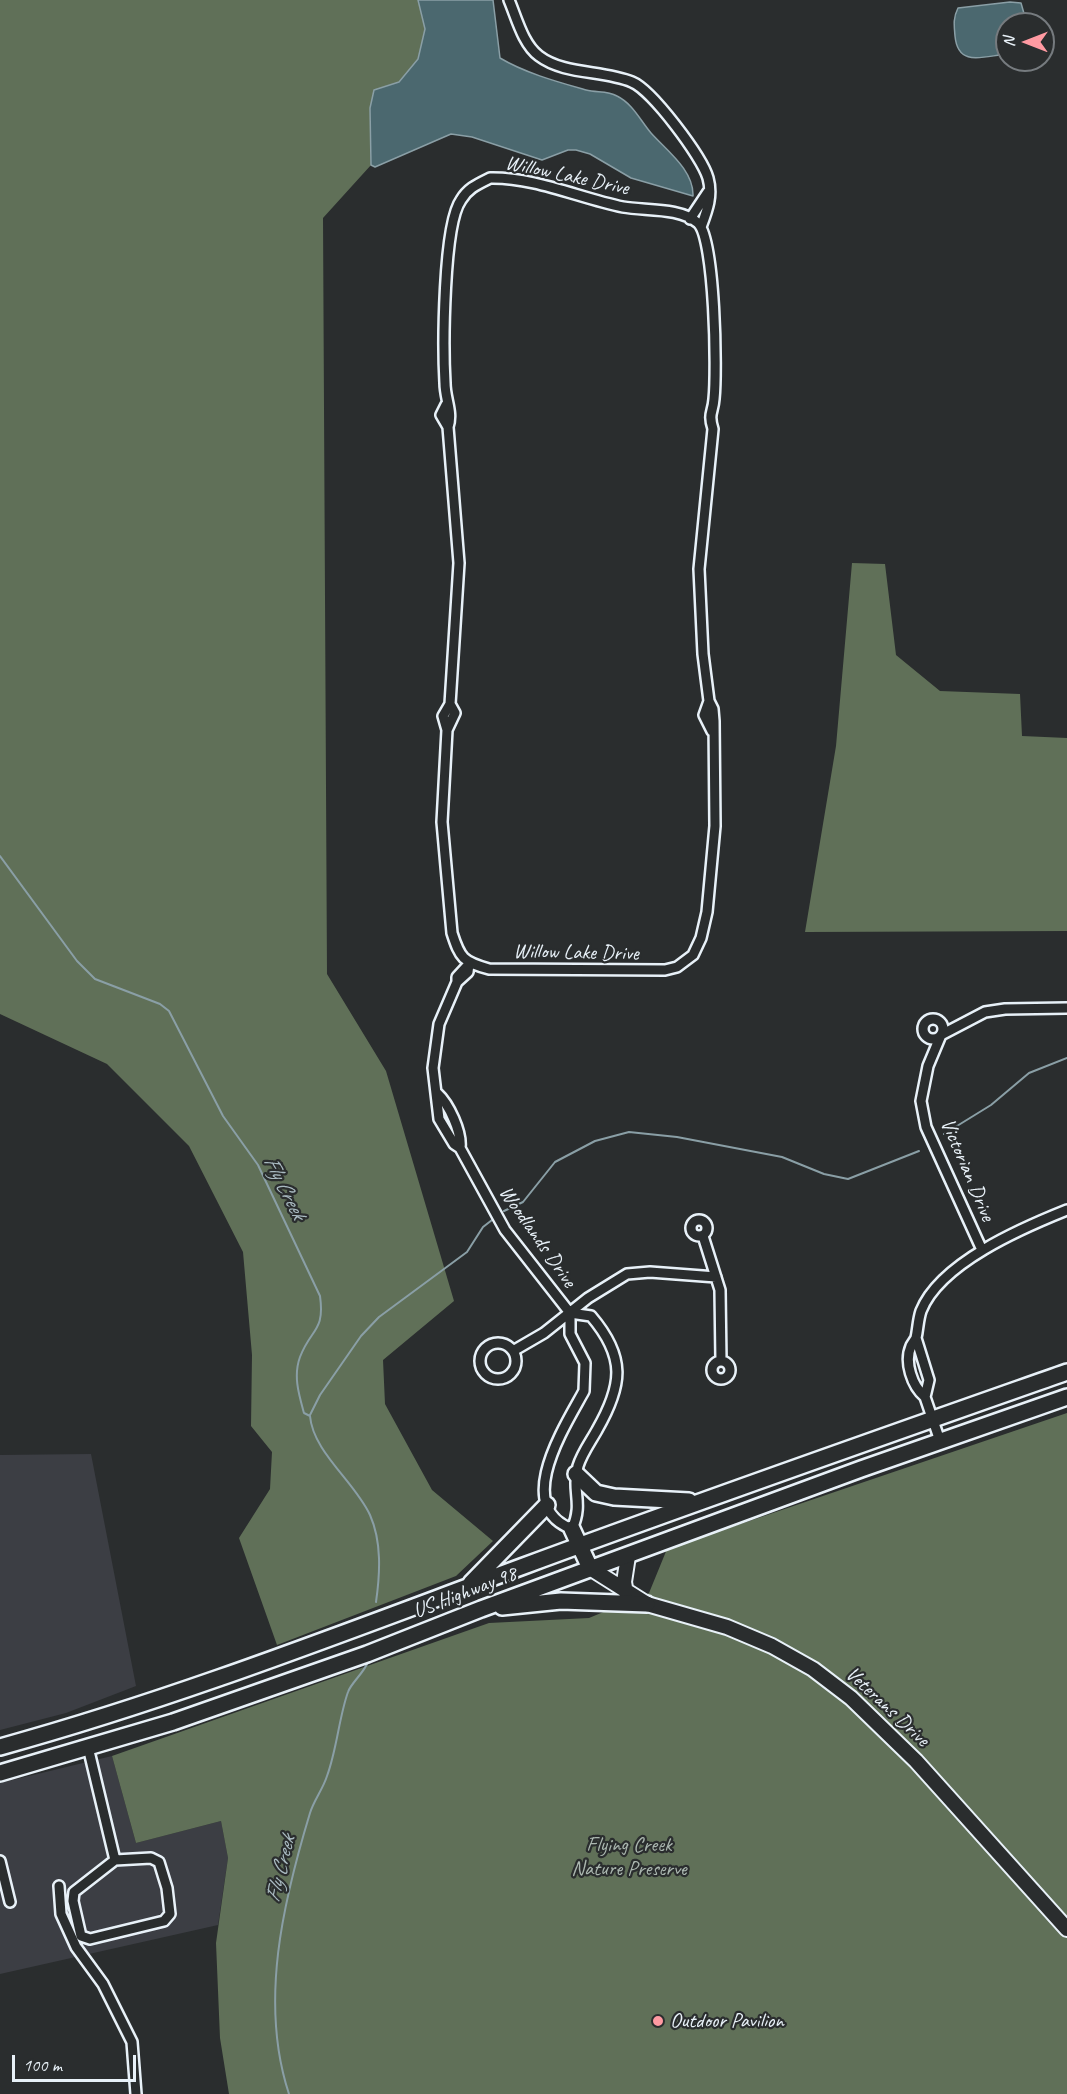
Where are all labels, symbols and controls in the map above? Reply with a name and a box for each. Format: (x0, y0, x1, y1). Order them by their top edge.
north arrow (995, 12, 1055, 72)
text: N (999, 37, 1019, 47)
street label: Willow Lake Drive (503, 151, 631, 201)
street label: Willow Lake Drive (513, 939, 639, 967)
street label: Victorian Drive (934, 1115, 1000, 1225)
water label: Fly Creek (257, 1152, 311, 1224)
street label: Woodlands Drive (493, 1181, 581, 1293)
street label: US Highway 98 (410, 1562, 520, 1624)
street label: Veterans Drive (840, 1662, 934, 1752)
park label: Flying Creek Nature Preserve (571, 1832, 687, 1882)
water label: Fly Creek (260, 1833, 302, 1905)
place label: Outdoor Pavilion (670, 2008, 784, 2034)
marker: Outdoor Pavilion (651, 2014, 665, 2028)
scale bar (15, 2043, 140, 2081)
text: 100 m (23, 2054, 62, 2076)

